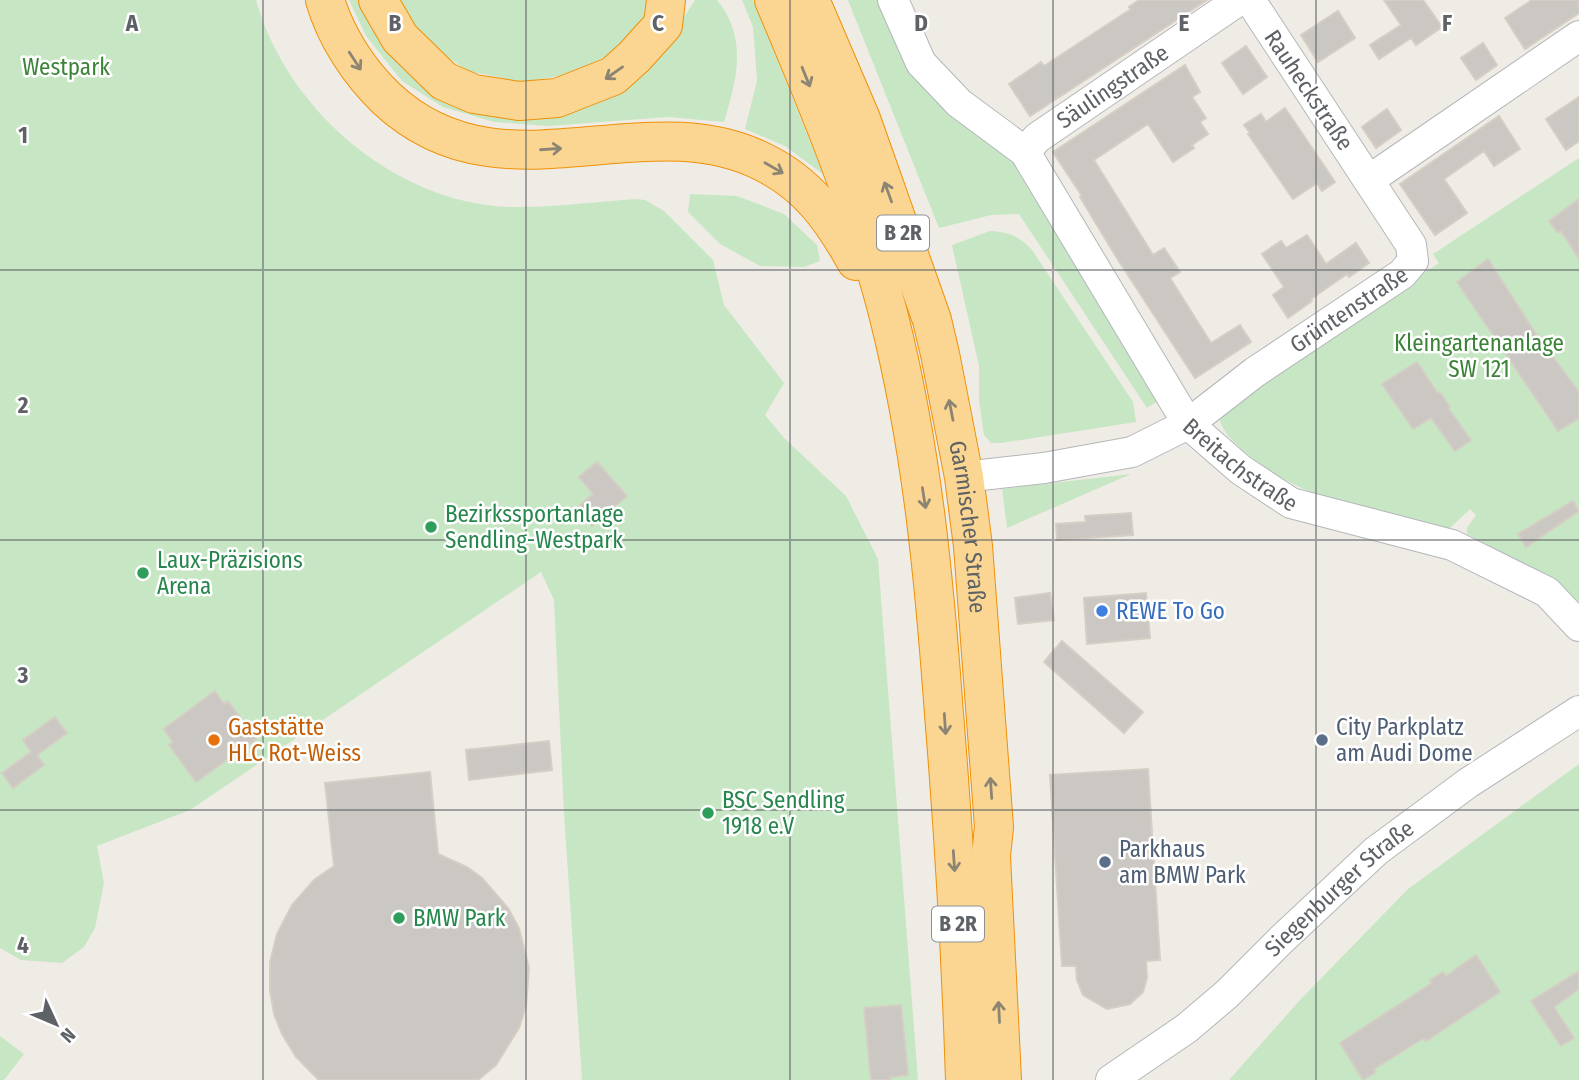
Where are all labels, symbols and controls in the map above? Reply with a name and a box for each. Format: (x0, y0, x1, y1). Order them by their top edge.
text: A (125, 9, 139, 37)
text: B (389, 9, 402, 37)
text: C (652, 9, 664, 37)
text: D (914, 9, 928, 37)
text: E (1179, 9, 1190, 37)
text: F (1442, 9, 1452, 37)
street label: Rauheckstraße (1258, 24, 1360, 156)
street label: Säulingstraße (1051, 38, 1174, 134)
one-way arrow (348, 51, 362, 70)
park label: Westpark (22, 53, 110, 81)
one-way arrow (605, 66, 624, 80)
one-way arrow (800, 66, 813, 87)
text: 1 (18, 121, 28, 149)
one-way arrow (540, 142, 562, 155)
one-way arrow (763, 162, 784, 175)
one-way arrow (881, 181, 893, 203)
road number: B 2R (877, 216, 929, 250)
street label: Grüntenstraße (1284, 260, 1413, 359)
park label: Kleingartenanlage SW 121 (1394, 329, 1564, 383)
text: 2 (17, 391, 29, 419)
one-way arrow (943, 399, 957, 422)
street label: Breitachstraße (1177, 412, 1303, 518)
street label: Garmischer Straße (943, 438, 992, 614)
one-way arrow (918, 486, 931, 509)
place label: Bezirkssportanlage Sendling-Westpark (445, 500, 624, 554)
marker: Bezirkssportanlage Sendling-Westpark (423, 519, 439, 535)
place label: Laux-Präzisions Arena (157, 546, 303, 600)
marker: Laux-Präzisions Arena (135, 565, 151, 581)
place label: REWE To Go (1116, 597, 1225, 625)
marker: REWE To Go (1094, 603, 1110, 619)
text: 3 (17, 661, 29, 689)
place label: Gaststätte HLC Rot-Weiss (228, 713, 361, 767)
one-way arrow (939, 713, 952, 735)
place label: City Parkplatz am Audi Dome (1336, 713, 1473, 767)
marker: Gaststätte HLC Rot-Weiss (206, 732, 222, 748)
marker: City Parkplatz am Audi Dome (1314, 732, 1330, 748)
one-way arrow (984, 777, 997, 800)
place label: BSC Sendling 1918 e.V (722, 786, 845, 840)
marker: BSC Sendling 1918 e.V (700, 805, 716, 821)
street label: Siegenburger Straße (1259, 814, 1419, 962)
place label: Parkhaus am BMW Park (1119, 835, 1246, 889)
one-way arrow (948, 849, 961, 872)
marker: Parkhaus am BMW Park (1097, 854, 1113, 870)
place label: BMW Park (413, 904, 506, 932)
road number: B 2R (932, 906, 984, 942)
marker: BMW Park (391, 910, 407, 926)
text: 4 (17, 931, 29, 959)
north arrow (21, 989, 91, 1059)
one-way arrow (992, 1001, 1005, 1024)
text: N (56, 1023, 80, 1048)

